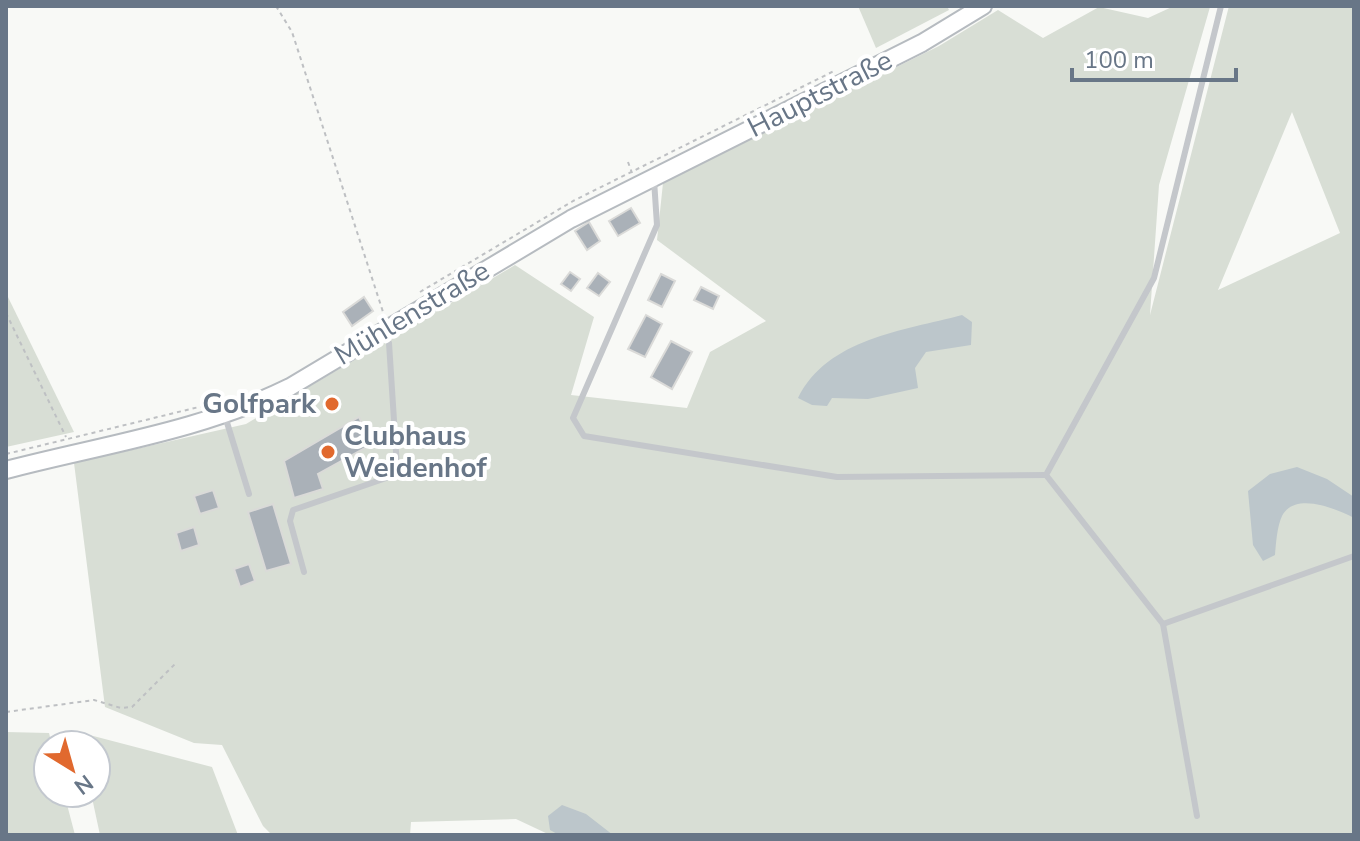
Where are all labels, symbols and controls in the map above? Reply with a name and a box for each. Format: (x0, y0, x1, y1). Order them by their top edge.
scale bar (1072, 32, 1236, 82)
street label: Hauptstraße (741, 41, 899, 147)
text: 100 m (1084, 44, 1154, 76)
street label: Mühlenstraße (327, 252, 497, 374)
place label: Golfpark (202, 385, 317, 423)
marker: Golfpark (323, 395, 341, 413)
place label: Clubhaus Weidenhof (344, 417, 487, 487)
marker: Clubhaus Weidenhof (319, 443, 337, 461)
north arrow (32, 729, 112, 809)
text: N (68, 767, 99, 801)

